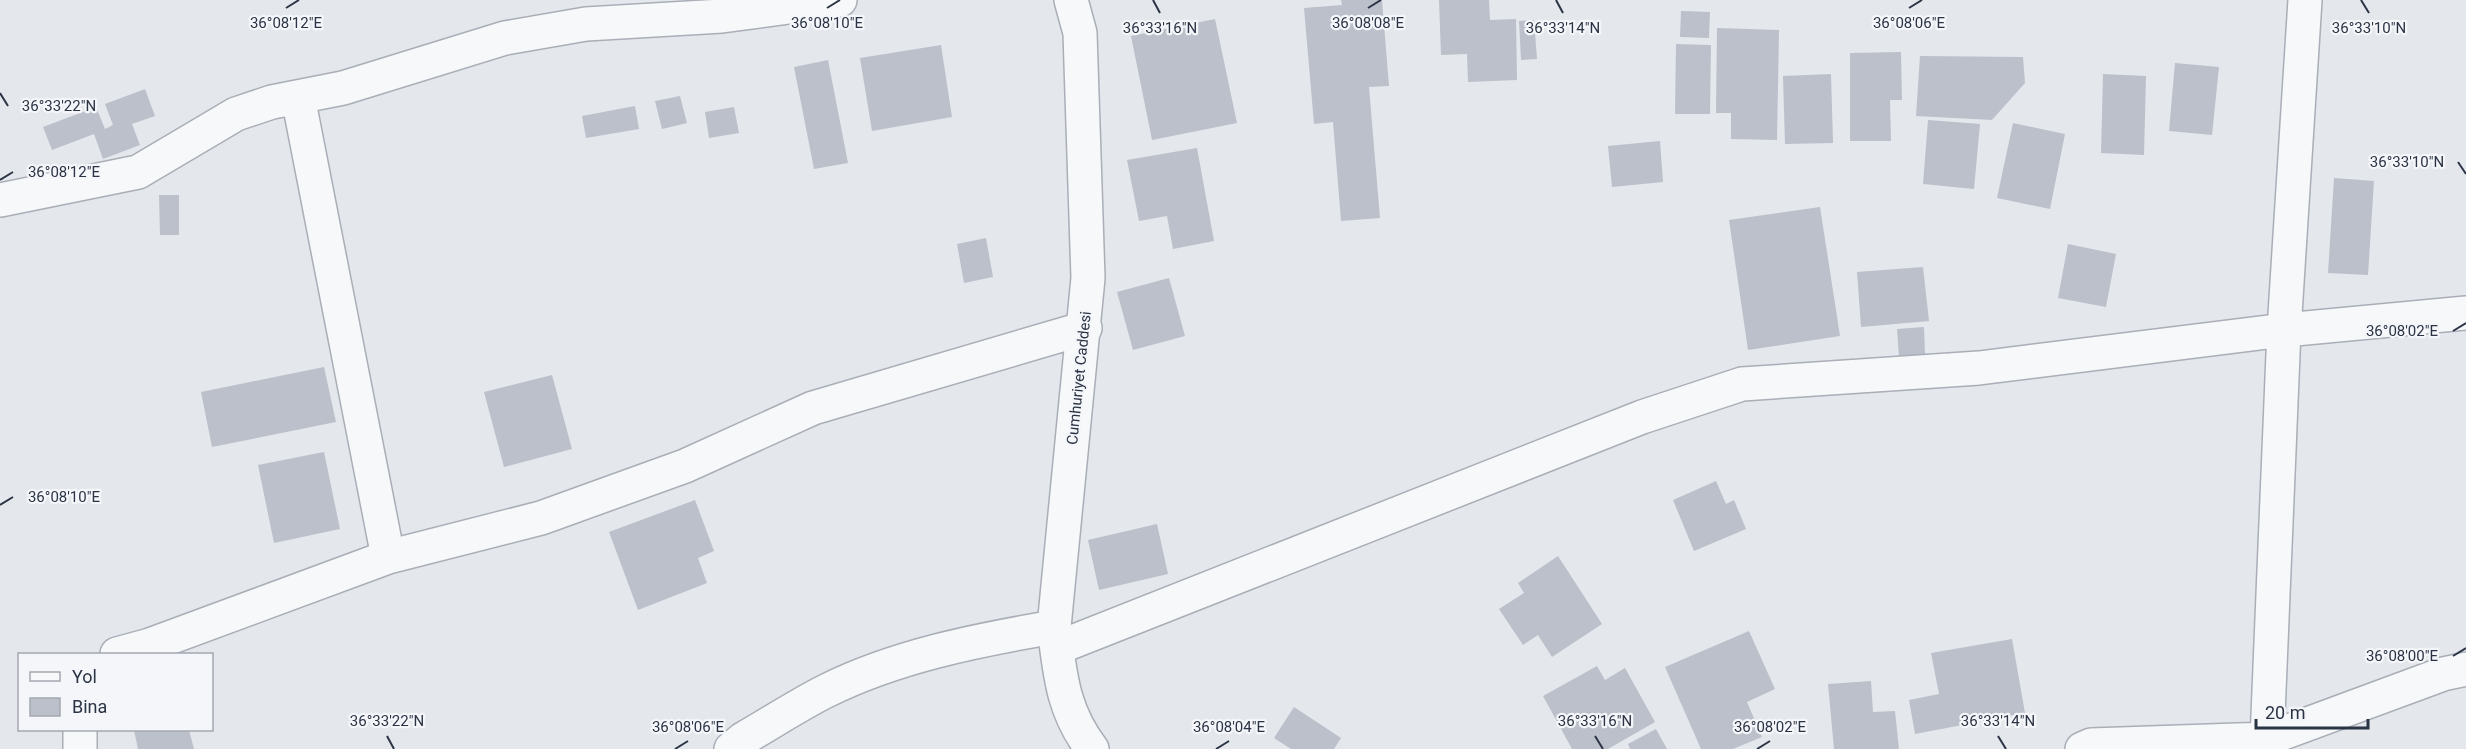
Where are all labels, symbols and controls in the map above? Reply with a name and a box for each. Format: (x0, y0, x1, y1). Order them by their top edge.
text: 36°08'12"E (250, 14, 323, 32)
text: 36°08'10"E (791, 14, 864, 32)
text: 36°08'08"E (1332, 14, 1405, 32)
text: 36°08'06"E (1873, 14, 1946, 32)
text: 36°33'16"N (1123, 19, 1197, 37)
text: 36°33'14"N (1526, 19, 1600, 37)
text: 36°33'10"N (2332, 19, 2406, 37)
text: 36°33'22"N (22, 97, 96, 115)
text: 36°33'10"N (2370, 153, 2444, 171)
text: 36°08'12"E (28, 163, 101, 181)
street label: Cumhuriyet Caddesi (1063, 310, 1095, 446)
text: 36°08'02"E (2366, 322, 2439, 340)
text: 36°08'10"E (28, 488, 101, 506)
text: 36°08'00"E (2366, 647, 2439, 665)
legend (18, 653, 213, 731)
text: Yol (72, 666, 97, 687)
scale bar (2256, 692, 2368, 730)
text: Bina (72, 696, 107, 717)
text: 20 m (2265, 702, 2305, 723)
text: 36°33'22"N (350, 712, 424, 730)
text: 36°33'16"N (1558, 712, 1632, 730)
text: 36°33'14"N (1961, 712, 2035, 730)
text: 36°08'06"E (652, 718, 725, 736)
text: 36°08'04"E (1193, 718, 1266, 736)
text: 36°08'02"E (1734, 718, 1807, 736)

